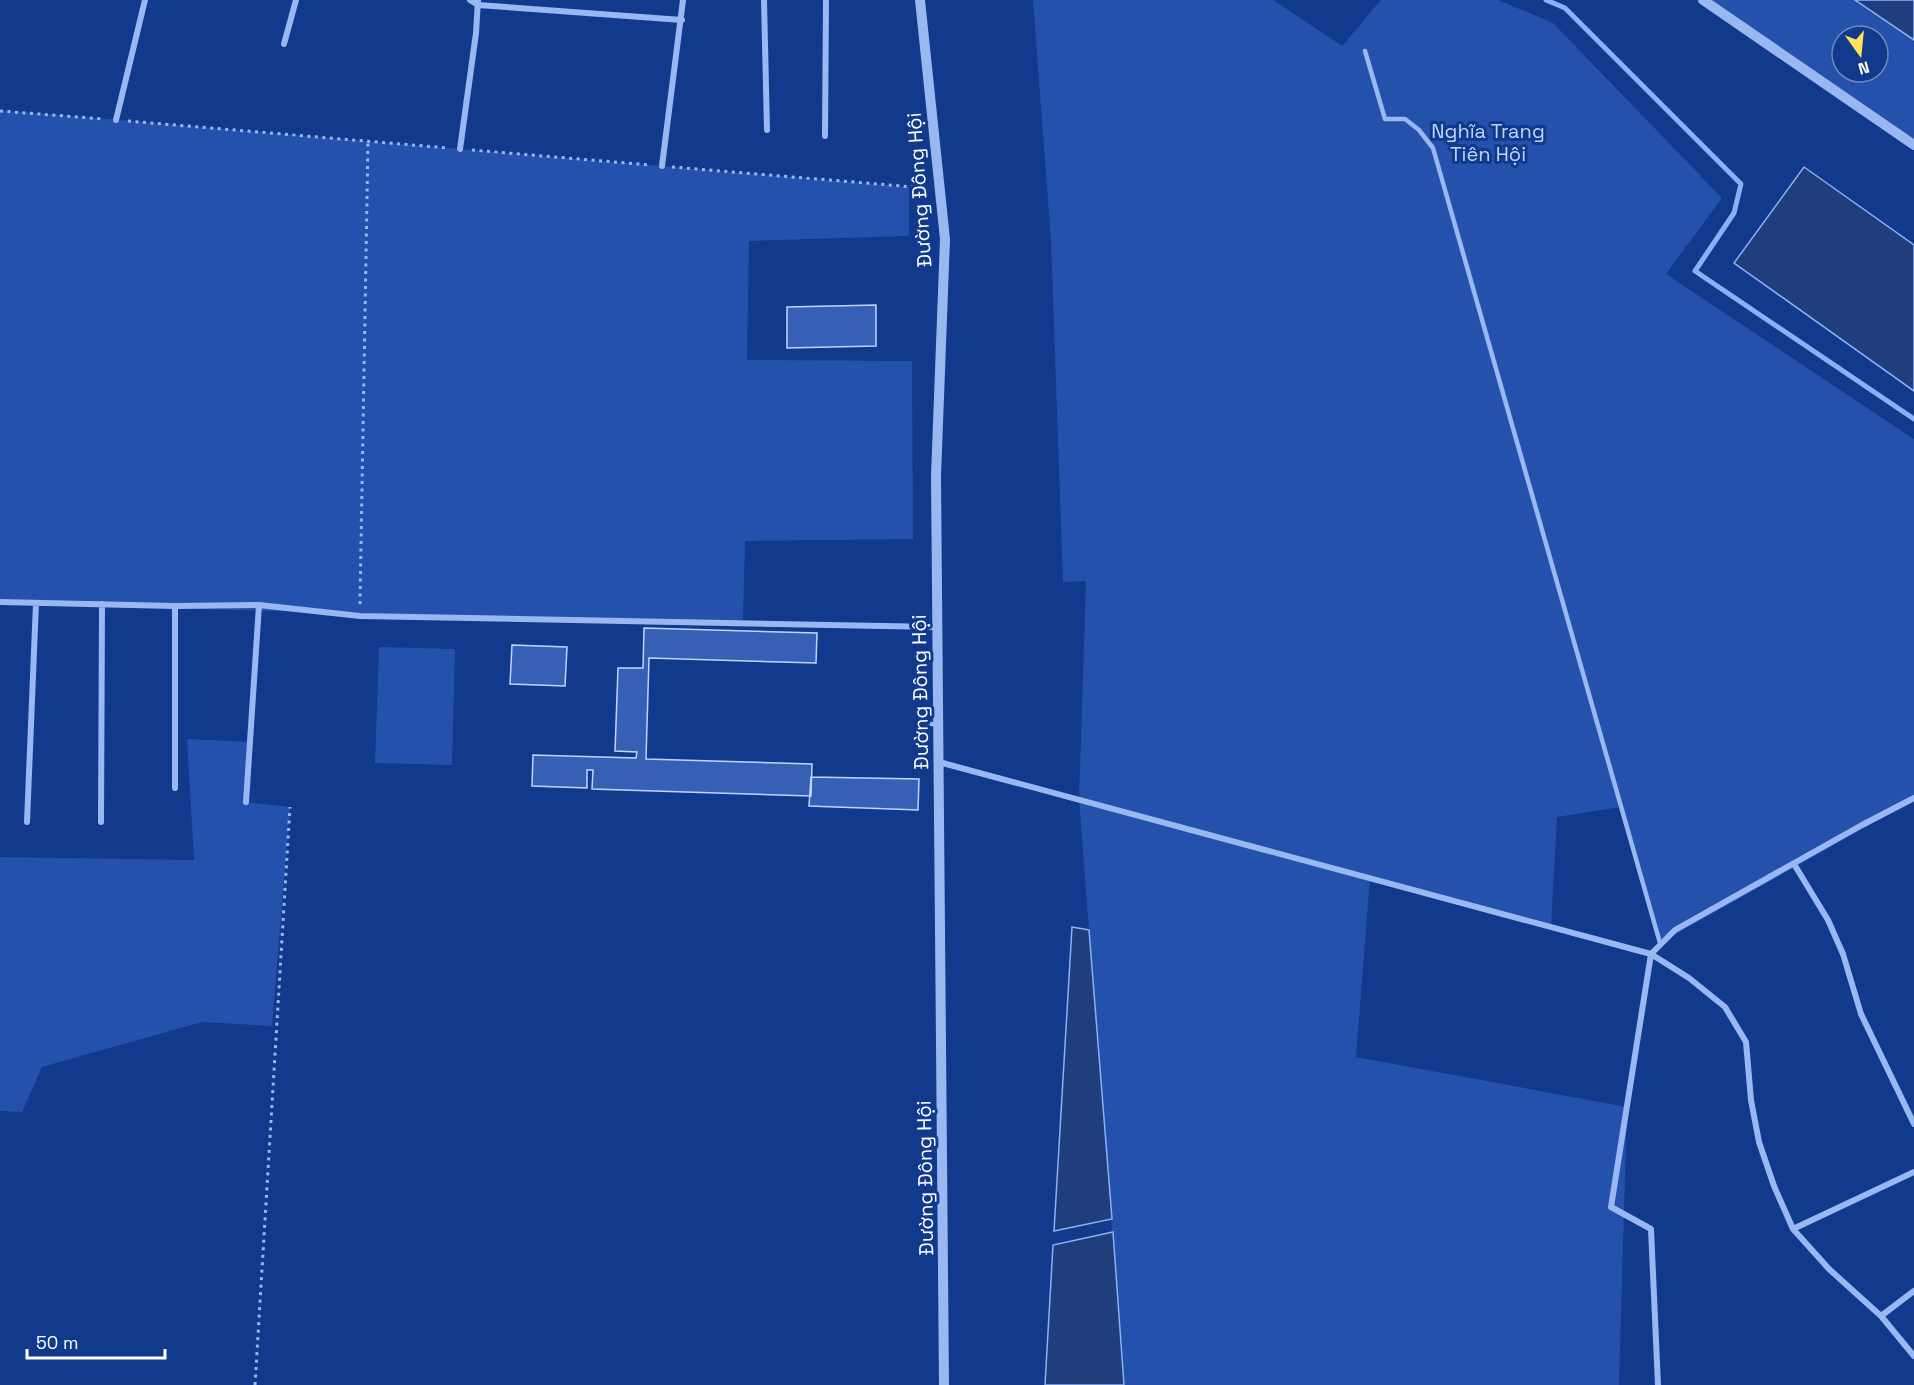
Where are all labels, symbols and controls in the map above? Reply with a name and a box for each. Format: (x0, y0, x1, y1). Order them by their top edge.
north arrow (1830, 24, 1890, 84)
text: N (1856, 56, 1872, 80)
street label: Đường Đông Hội (901, 112, 937, 268)
park label: Nghĩa Trang Tiên Hội (1431, 118, 1545, 167)
street label: Đường Đông Hội (906, 614, 934, 770)
street label: Đường Đông Hội (911, 1100, 939, 1256)
scale bar (27, 1322, 165, 1360)
text: 50 m (36, 1331, 78, 1354)

